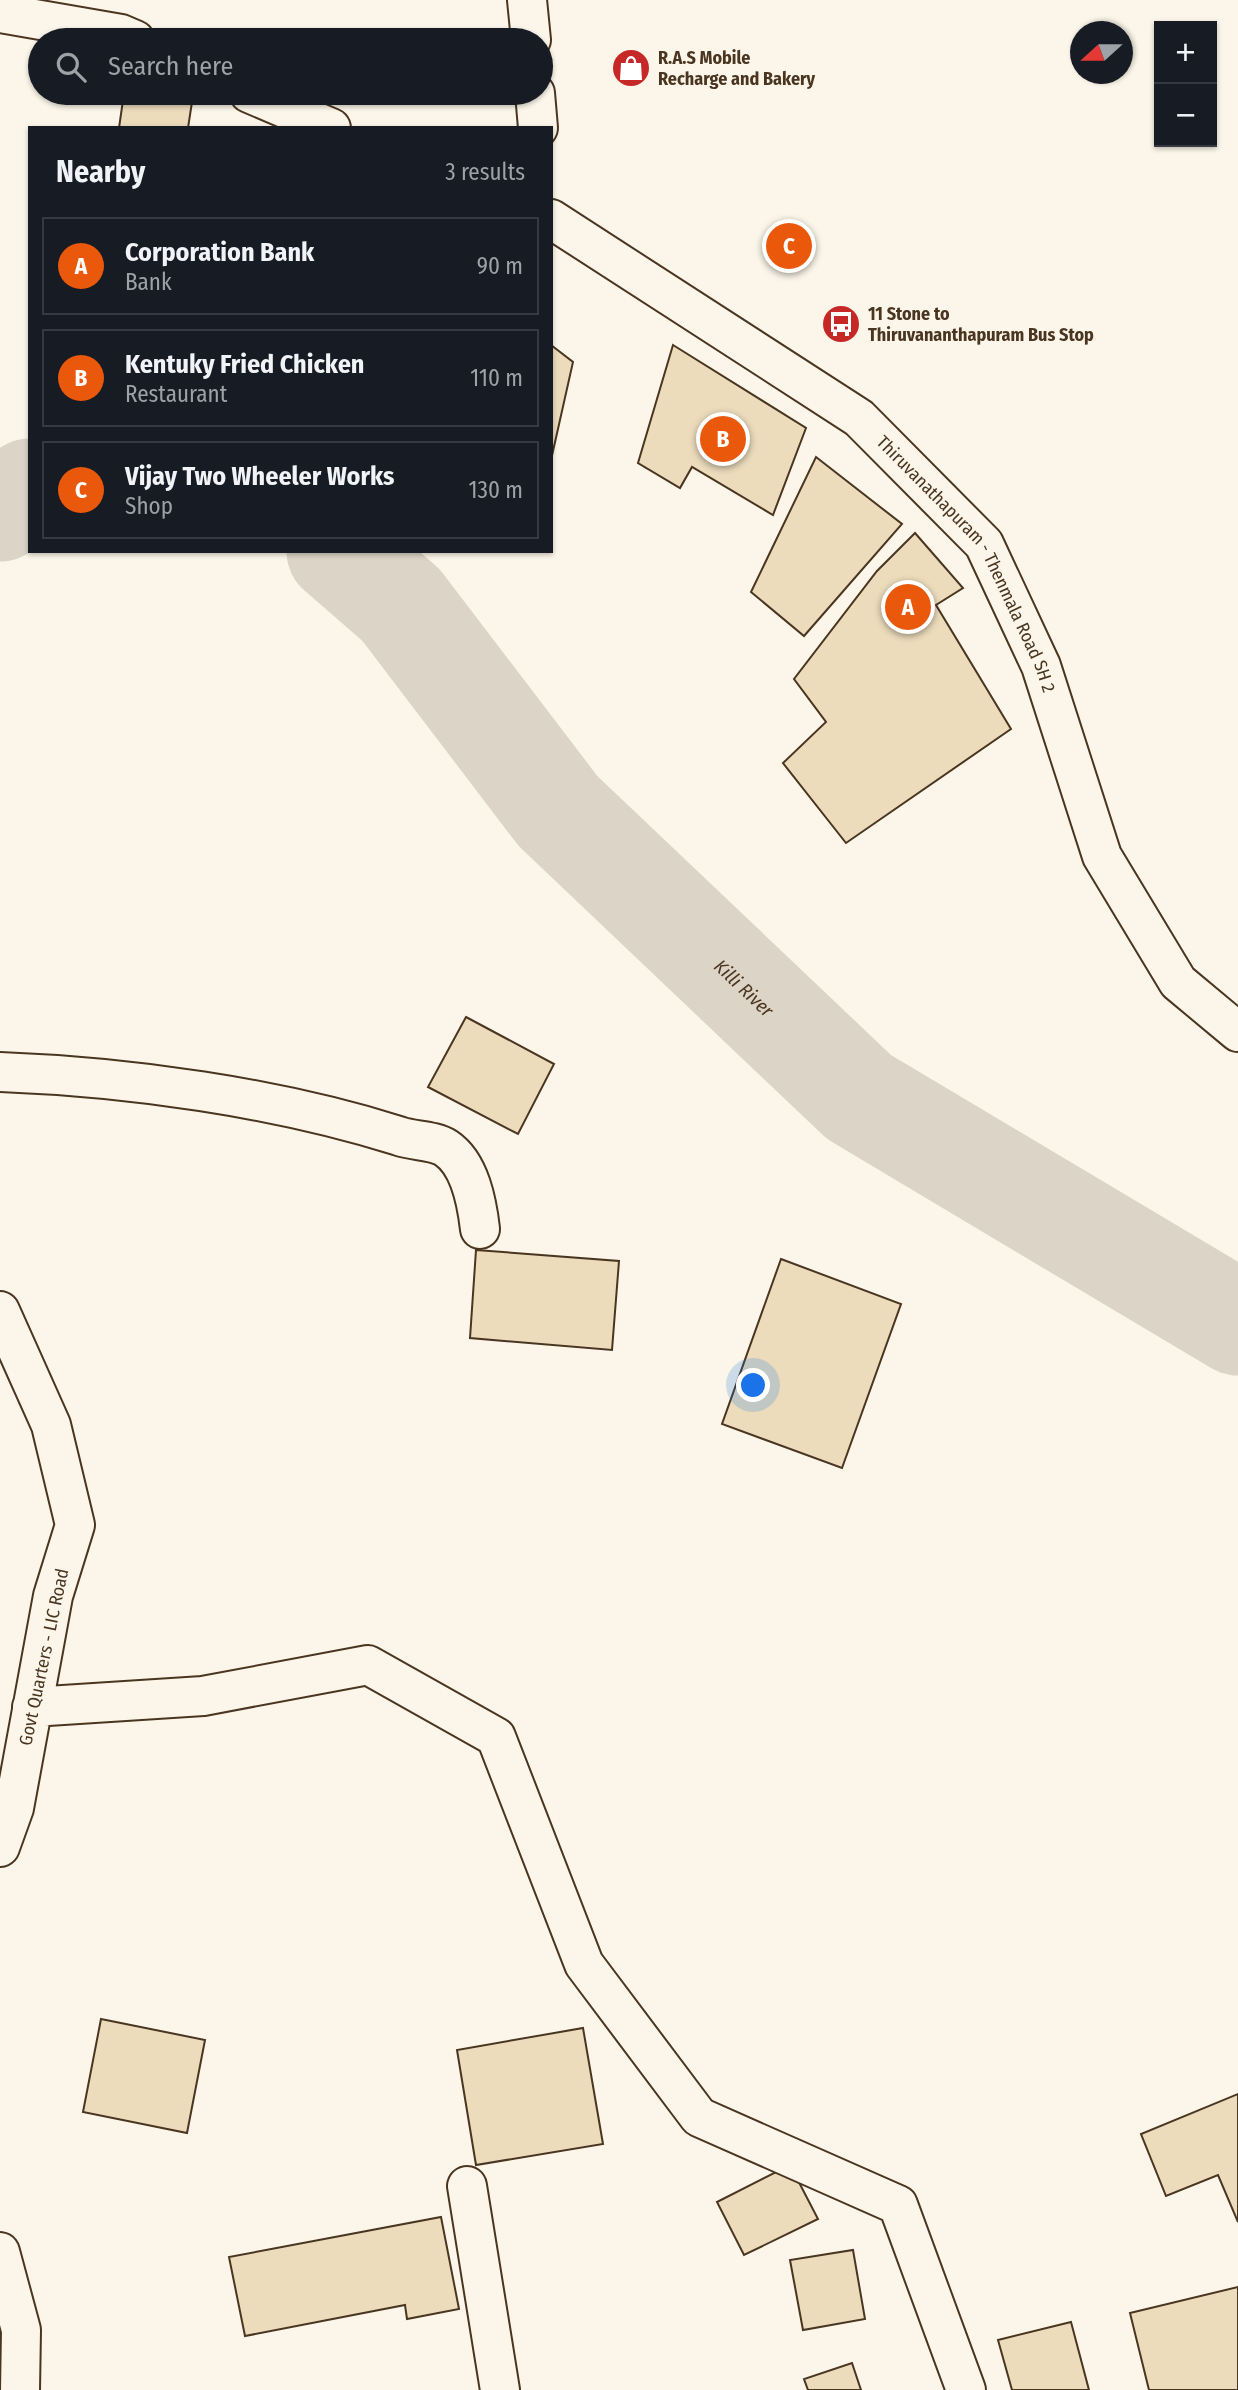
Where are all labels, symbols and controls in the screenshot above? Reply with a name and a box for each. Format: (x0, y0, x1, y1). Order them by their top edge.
north arrow (1070, 21, 1133, 84)
map controls (1154, 21, 1217, 147)
button: + (1154, 21, 1217, 84)
search box (28, 28, 553, 105)
shop icon: R.A.S Mobile Recharge and Bakery (610, 47, 652, 89)
place label: R.A.S Mobile Recharge and Bakery (658, 47, 816, 90)
icon: search (52, 48, 90, 86)
text: Search here (108, 51, 233, 82)
button: − (1154, 84, 1217, 147)
text: Nearby (56, 154, 145, 190)
text: 3 results (445, 158, 525, 186)
pin: C (766, 220, 812, 272)
text: Corporation Bank (125, 237, 314, 268)
text: A (75, 252, 87, 280)
text: 90 m (477, 252, 523, 280)
text: Bank (125, 268, 172, 296)
bus stop icon: 11 Stone to Thiruvananthapuram Bus Stop (820, 303, 862, 345)
place label: 11 Stone to Thiruvananthapuram Bus Stop (868, 303, 1094, 346)
text: Kentuky Fried Chicken (125, 349, 364, 380)
text: B (75, 364, 87, 392)
text: 110 m (470, 364, 523, 392)
text: Restaurant (125, 380, 227, 408)
pin: B (700, 413, 746, 465)
street label: Thiruvanathapuram - Thenmala Road SH 2 (872, 431, 1060, 695)
text: Vijay Two Wheeler Works (125, 461, 394, 492)
text: C (75, 476, 87, 504)
text: 130 m (469, 476, 523, 504)
text: Shop (125, 492, 173, 520)
pin: A (885, 581, 931, 633)
water label: Killi River (709, 955, 779, 1023)
your location (736, 1368, 770, 1402)
street label: Govt Quarters - LIC Road (14, 1567, 74, 1747)

